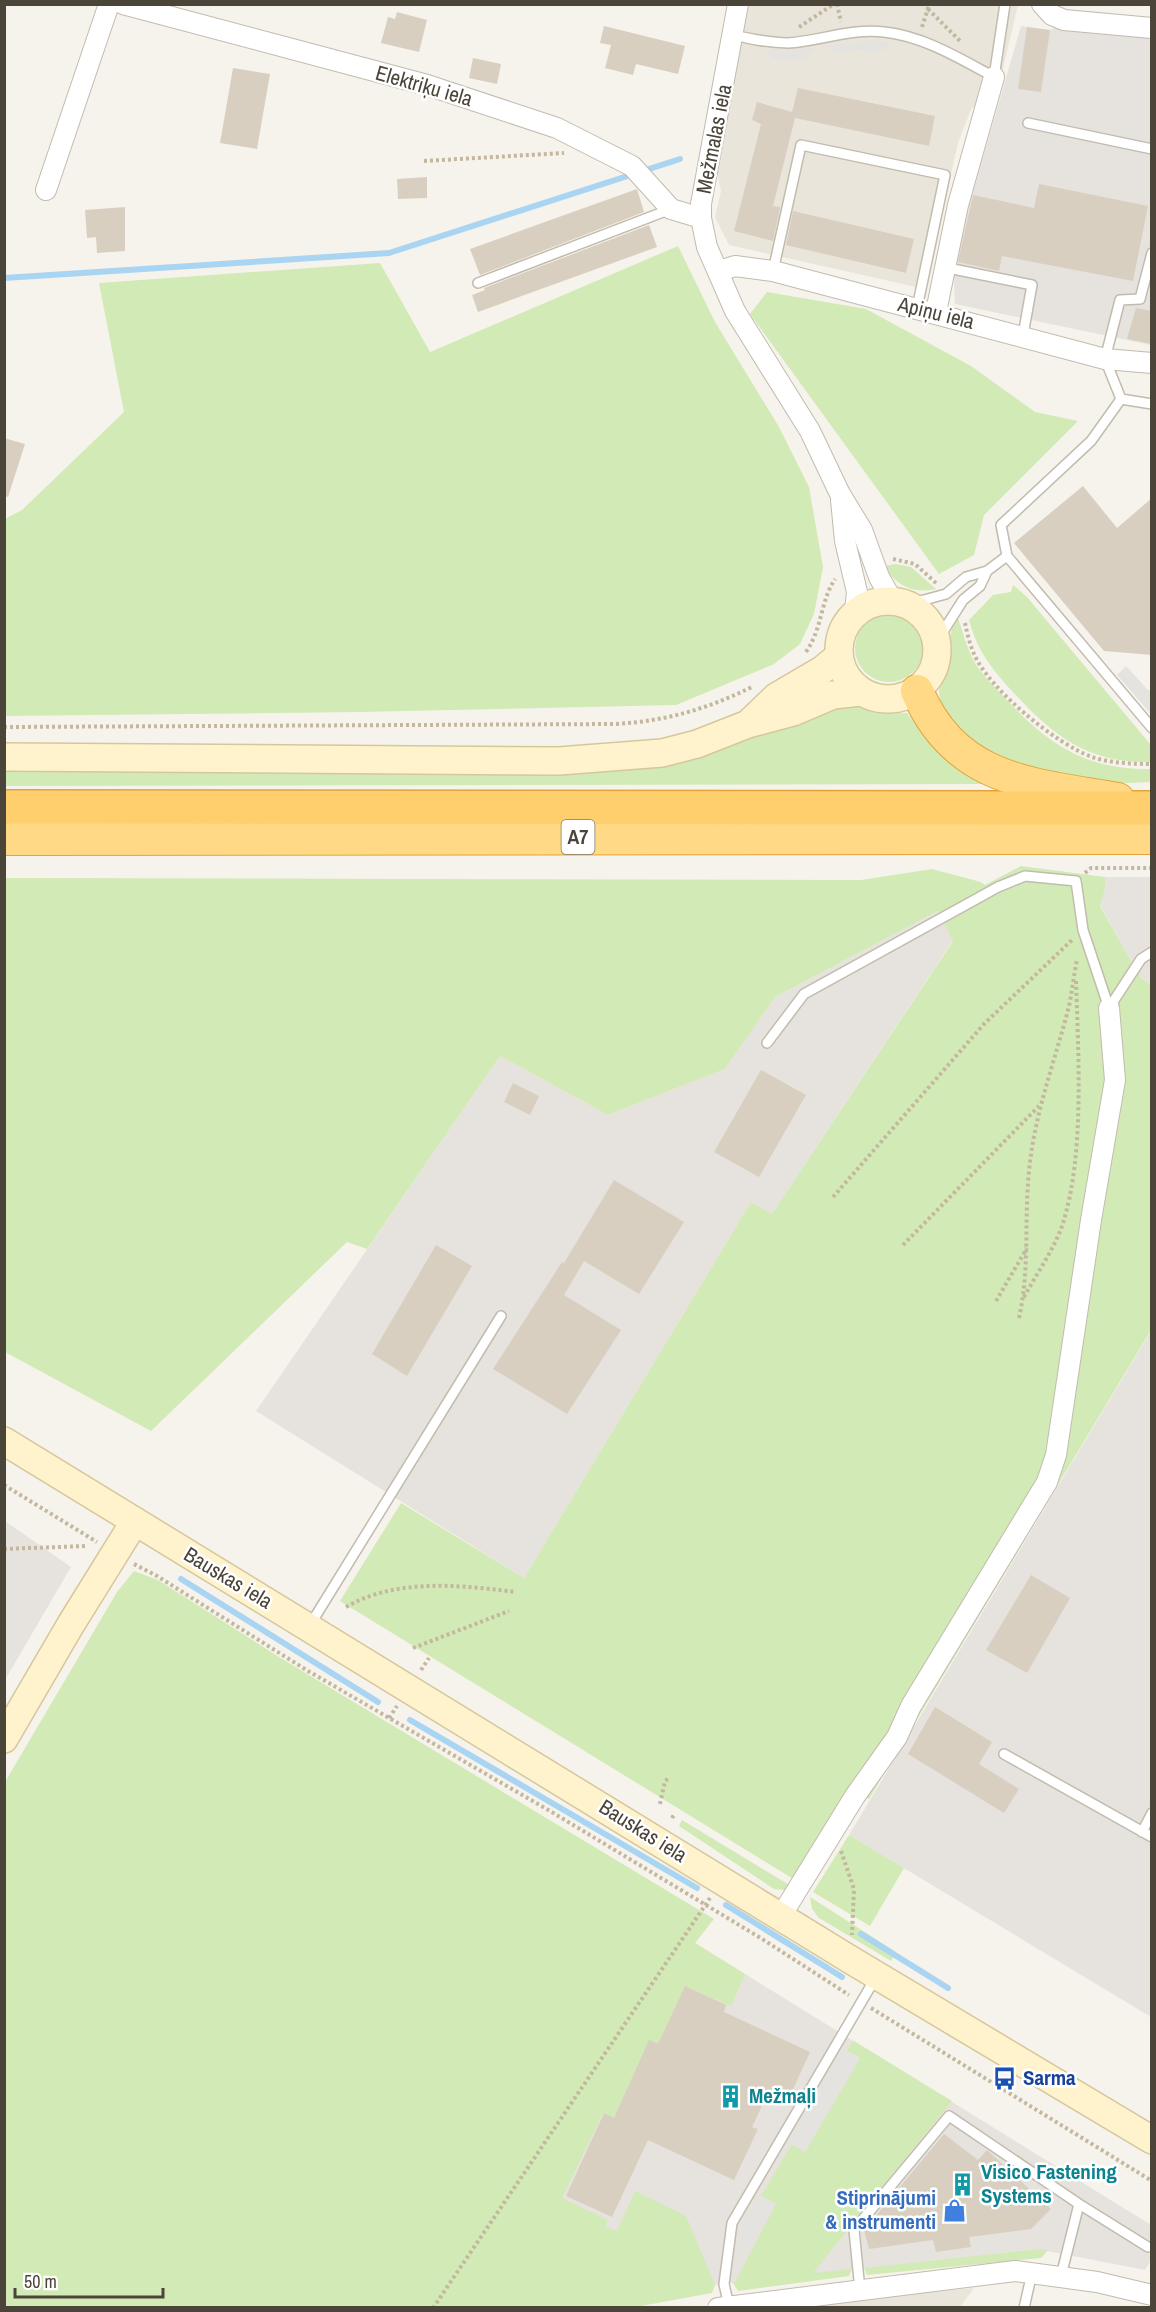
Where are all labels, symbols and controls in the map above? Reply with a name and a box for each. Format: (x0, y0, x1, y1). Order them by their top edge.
street label: Elektriķu iela (372, 58, 476, 113)
street label: Mežmalas iela (689, 81, 738, 196)
street label: Apiņu iela (894, 289, 978, 336)
road number: A7 (562, 820, 594, 854)
street label: Bauskas iela (179, 1540, 278, 1616)
street label: Bauskas iela (594, 1792, 693, 1869)
place label: Sarma (1023, 2063, 1076, 2092)
bus stop icon: Sarma (992, 2065, 1018, 2091)
place label: Mežmaļi (749, 2081, 816, 2110)
building icon: Mežmaļi (718, 2083, 744, 2109)
place label: Visico Fastening Systems (981, 2157, 1117, 2210)
building icon: Visico Fastening Systems (950, 2171, 976, 2197)
place label: Stiprinājumi & instrumenti (825, 2183, 936, 2236)
shop icon: Stiprinājumi & instrumenti (941, 2197, 967, 2223)
scale bar (15, 2261, 164, 2299)
text: 50 m (24, 2269, 57, 2294)

